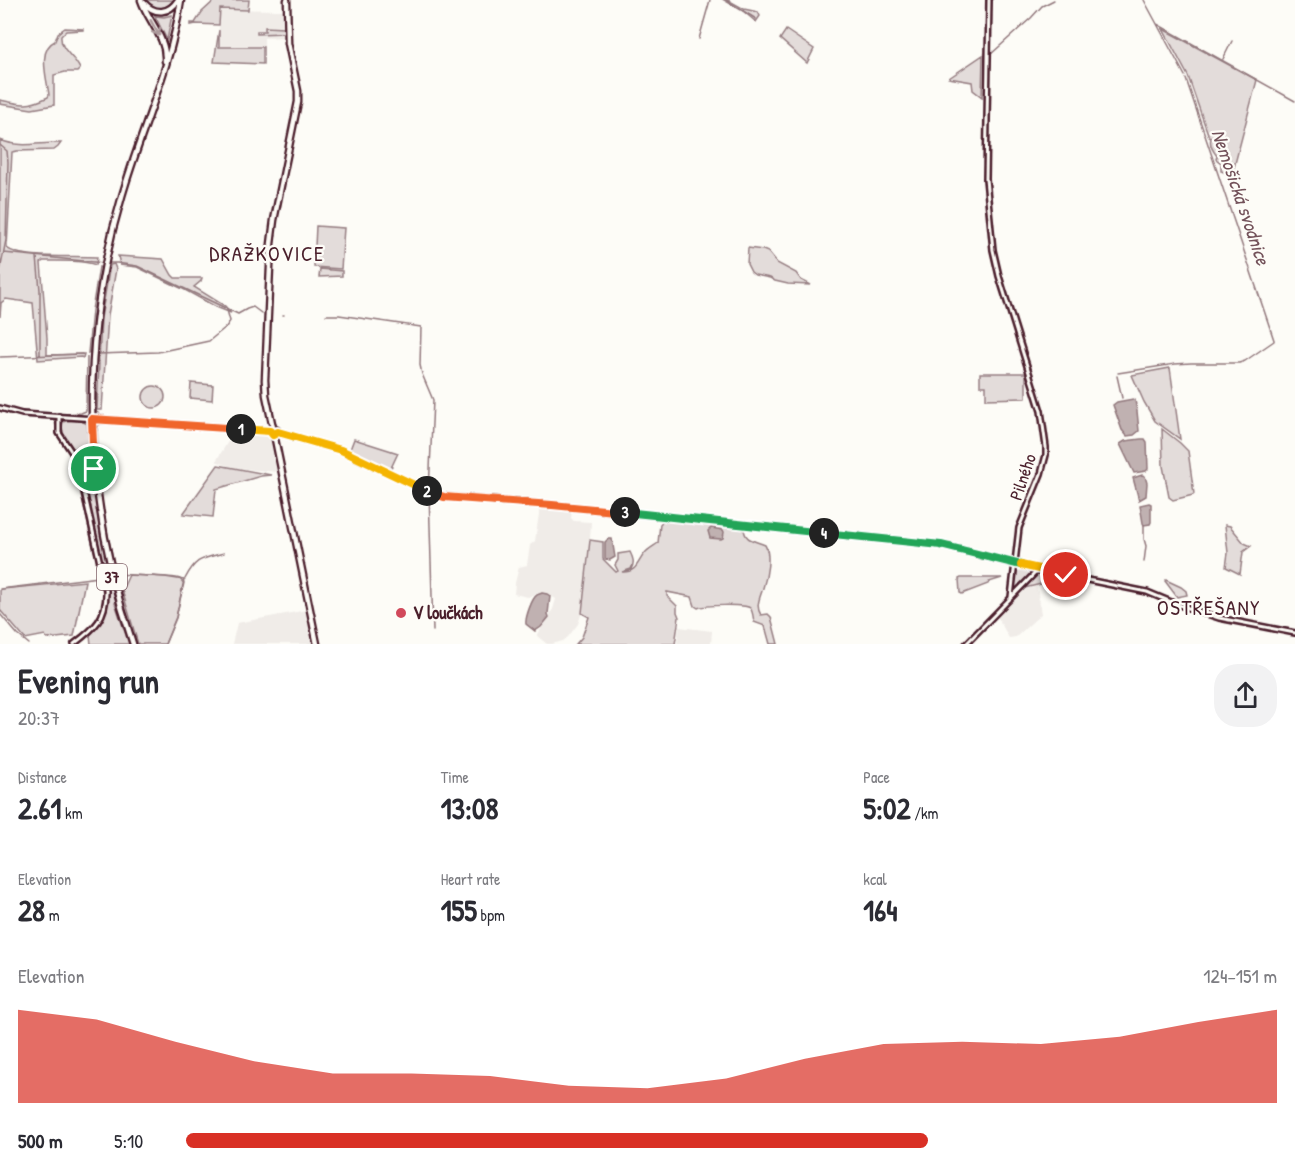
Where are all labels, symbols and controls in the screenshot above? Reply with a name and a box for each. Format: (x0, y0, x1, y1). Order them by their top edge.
one-way arrow (149, 19, 161, 36)
water label: Nemošická svodnice (1206, 125, 1278, 269)
district label: DRAŽKOVICE (209, 239, 325, 268)
pin: 1 (226, 414, 256, 444)
text: 1 (238, 418, 244, 440)
pin (68, 443, 119, 494)
street label: Pilného (1003, 450, 1042, 503)
icon: arrive (77, 452, 110, 485)
pin: 2 (412, 476, 442, 506)
text: 2 (423, 480, 431, 502)
pin: 3 (610, 497, 640, 527)
text: 3 (621, 501, 629, 523)
pin: 4 (809, 518, 839, 548)
text: 4 (821, 522, 827, 544)
pin (1040, 549, 1091, 600)
icon: check (1049, 558, 1082, 591)
road number: 37 (97, 564, 127, 590)
district label: OSTŘEŠANY (1157, 593, 1261, 622)
place label: V loučkách (413, 600, 483, 625)
marker: V loučkách (394, 606, 408, 620)
text: Evening run (18, 659, 159, 703)
button: share (1214, 664, 1277, 727)
text: 20:37 (18, 704, 60, 731)
text: Distance (18, 766, 67, 788)
text: Time (441, 766, 469, 788)
text: Pace (863, 766, 890, 788)
text: 2.61 (18, 788, 61, 828)
text: 13:08 (441, 788, 498, 828)
text: 5:02 (863, 788, 910, 828)
text: km (61, 802, 83, 824)
text: /km (910, 802, 938, 824)
text: Elevation (18, 868, 71, 890)
text: Heart rate (441, 868, 500, 890)
text: kcal (863, 868, 887, 890)
text: 28 (18, 890, 45, 930)
text: 155 (441, 890, 477, 930)
text: 164 (863, 890, 897, 930)
text: m (45, 904, 60, 926)
text: bpm (477, 904, 505, 926)
text: Elevation (18, 962, 84, 989)
text: 124–151 m (1203, 962, 1277, 989)
text: 500 m (18, 1127, 63, 1154)
text: 5:10 (114, 1127, 143, 1154)

